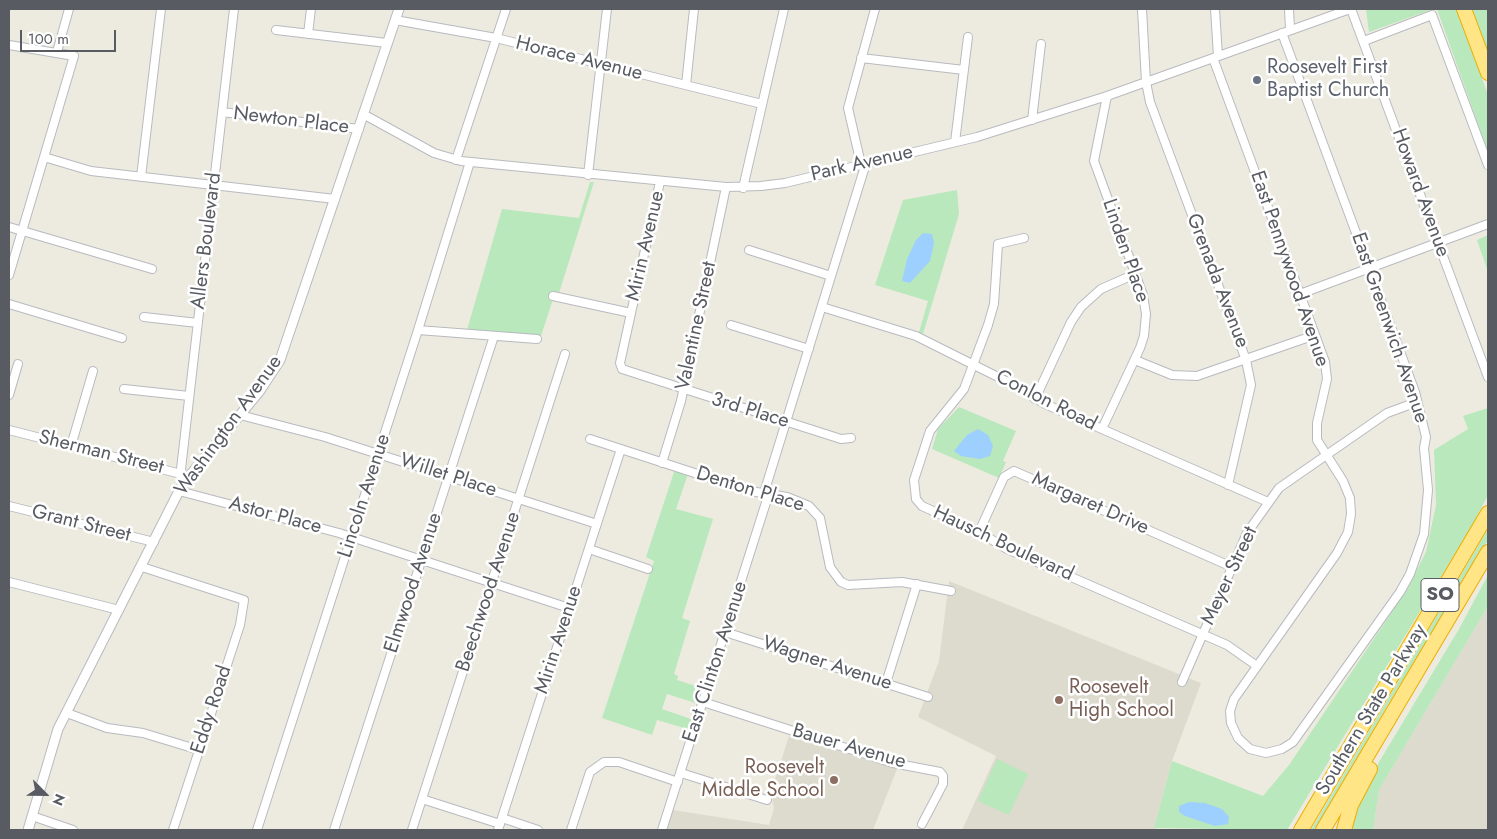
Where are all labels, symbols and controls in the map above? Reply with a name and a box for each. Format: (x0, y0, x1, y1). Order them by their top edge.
scale bar (22, 20, 119, 52)
text: 100 m (28, 28, 69, 50)
street label: Horace Avenue (513, 32, 645, 86)
place label: Roosevelt First Baptist Church (1267, 56, 1389, 103)
marker: Roosevelt First Baptist Church (1251, 74, 1263, 86)
street label: Newton Place (232, 102, 350, 140)
street label: Howard Avenue (1386, 126, 1454, 260)
street label: Park Avenue (809, 141, 915, 187)
street label: East Pennywood Avenue (1244, 168, 1334, 370)
street label: Allers Boulevard (187, 171, 227, 311)
street label: Mirin Avenue (622, 189, 670, 303)
street label: Linden Place (1096, 196, 1154, 306)
street label: Grenada Avenue (1180, 211, 1254, 351)
street label: East Greenwich Avenue (1345, 230, 1433, 426)
street label: Valentine Street (672, 260, 722, 392)
street label: Washington Avenue (170, 351, 288, 501)
street label: Conlon Road (991, 365, 1101, 437)
street label: 3rd Place (708, 388, 792, 434)
street label: Sherman Street (36, 426, 166, 480)
street label: Lincoln Avenue (334, 431, 396, 561)
street label: Willet Place (397, 449, 499, 503)
street label: Denton Place (693, 462, 807, 518)
street label: Margaret Drive (1028, 468, 1152, 540)
street label: Astor Place (226, 492, 324, 540)
street label: Grant Street (29, 500, 133, 548)
street label: Hausch Boulevard (929, 501, 1077, 587)
street label: Beechwood Avenue (452, 509, 526, 675)
street label: Elmwood Avenue (380, 510, 448, 656)
street label: Meyer Street (1197, 523, 1263, 629)
street label: East Clinton Avenue (679, 578, 753, 746)
road number: SO (1421, 578, 1459, 612)
street label: Mirin Avenue (530, 583, 588, 697)
street label: Southern State Parkway (1311, 620, 1433, 800)
street label: Wagner Avenue (759, 632, 895, 696)
street label: Eddy Road (186, 663, 238, 757)
place label: Roosevelt High School (1069, 676, 1174, 723)
marker: Roosevelt High School (1053, 694, 1065, 706)
street label: Bauer Avenue (790, 719, 908, 775)
place label: Roosevelt Middle School (701, 756, 824, 803)
north arrow (20, 769, 70, 819)
marker: Roosevelt Middle School (828, 774, 840, 786)
text: N (47, 791, 70, 809)

